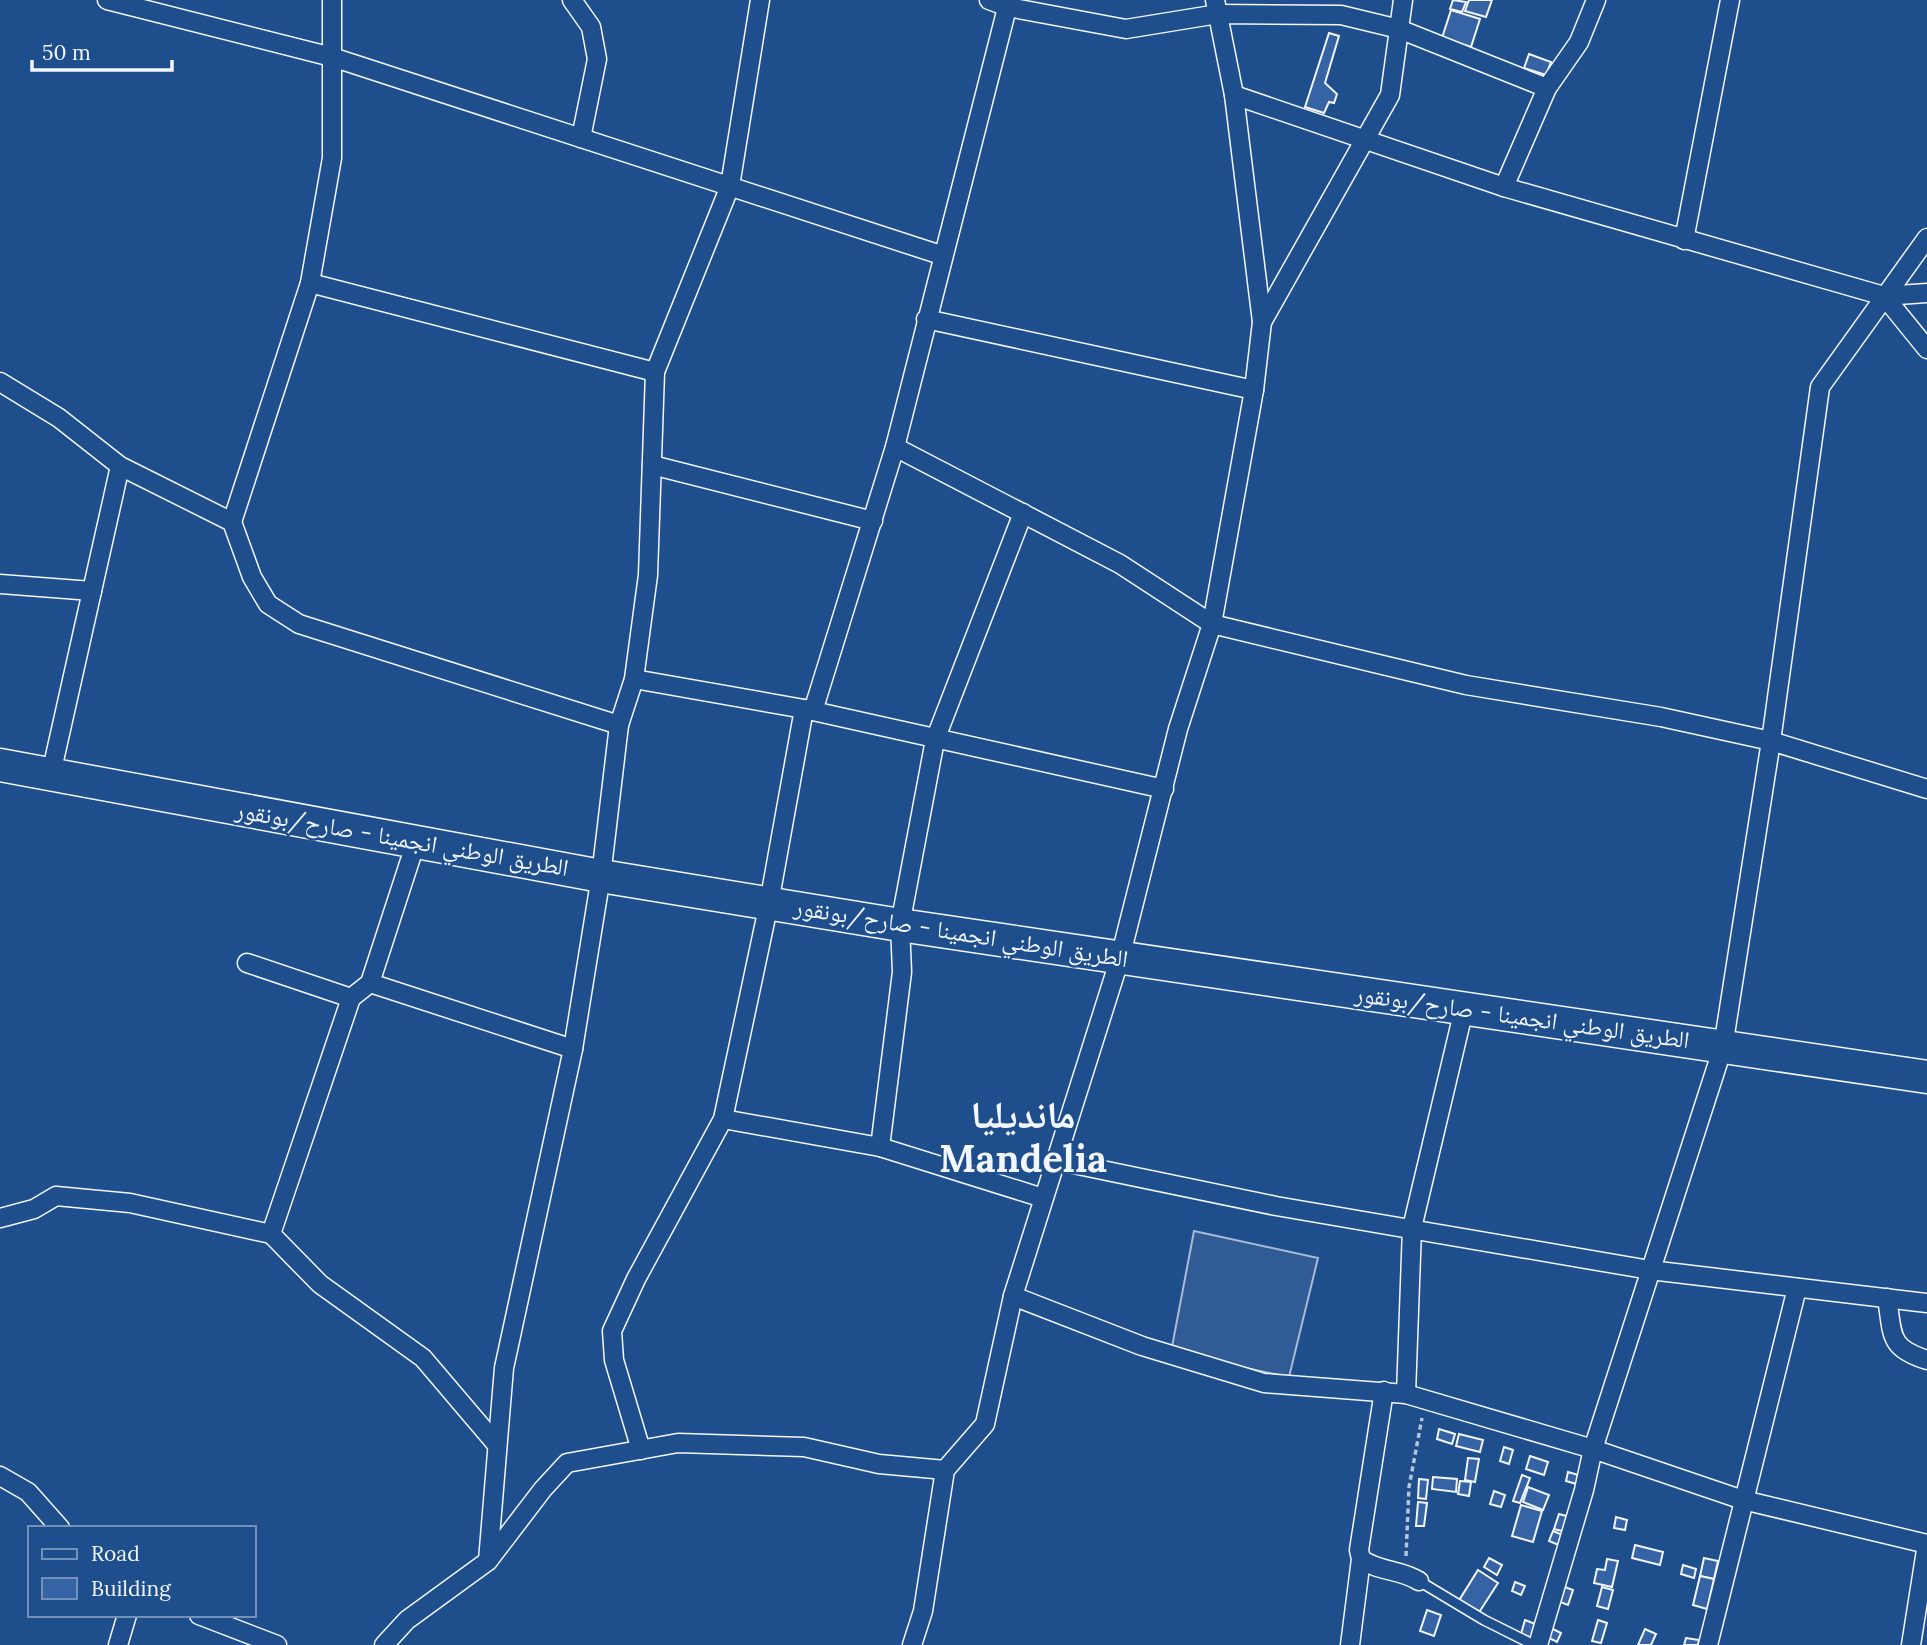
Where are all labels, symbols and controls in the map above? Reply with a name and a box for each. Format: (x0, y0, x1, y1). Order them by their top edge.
scale bar (32, 28, 172, 72)
text: 50 m (42, 39, 91, 66)
street label: الطريق الوطني انجمينا - صارح/بونقور (231, 794, 571, 887)
street label: الطريق الوطني انجمينا - صارح/بونقور (790, 891, 1130, 978)
street label: الطريق الوطني انجمينا - صارح/بونقور (1351, 978, 1691, 1059)
district label: مانديليا Mandelia (939, 1090, 1107, 1182)
legend (28, 1526, 256, 1617)
text: Road (91, 1540, 140, 1567)
text: Building (91, 1575, 171, 1602)

